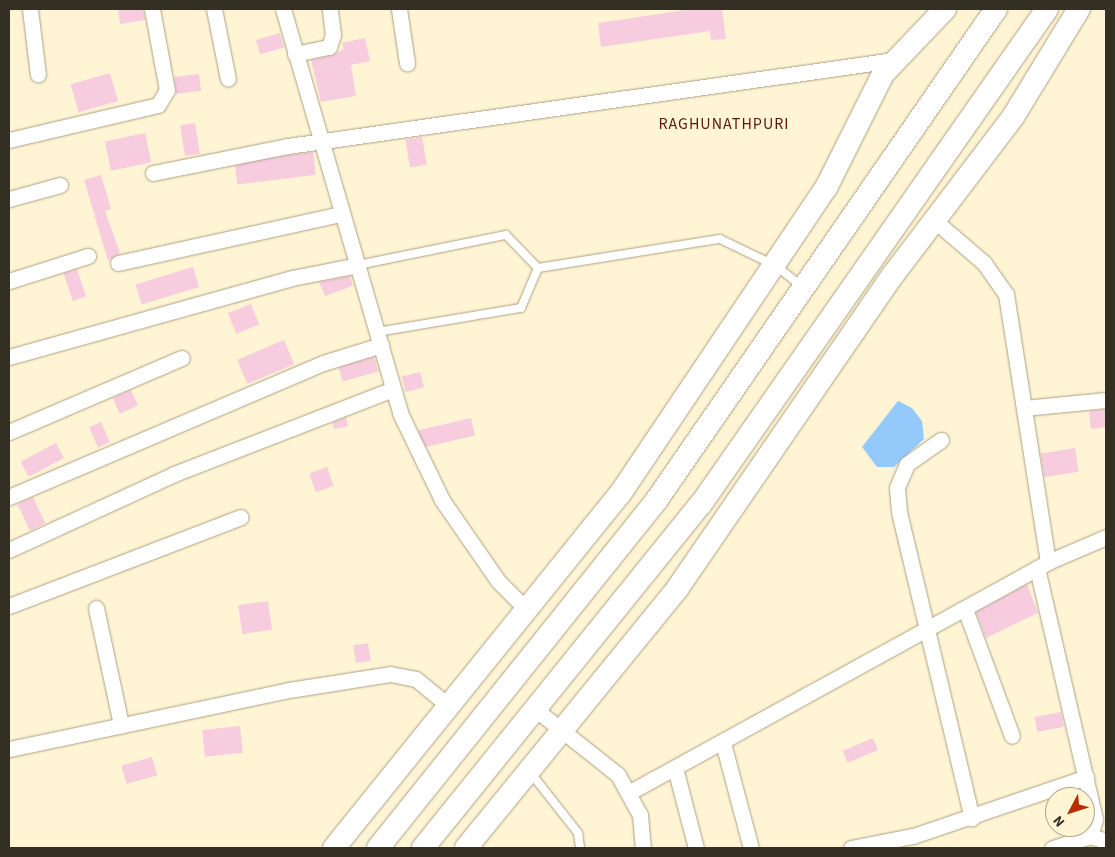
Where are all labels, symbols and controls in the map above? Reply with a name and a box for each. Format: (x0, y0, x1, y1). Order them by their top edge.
district label: RAGHUNATHPURI (657, 114, 791, 134)
north arrow (1045, 787, 1095, 837)
text: N (1049, 811, 1070, 831)

